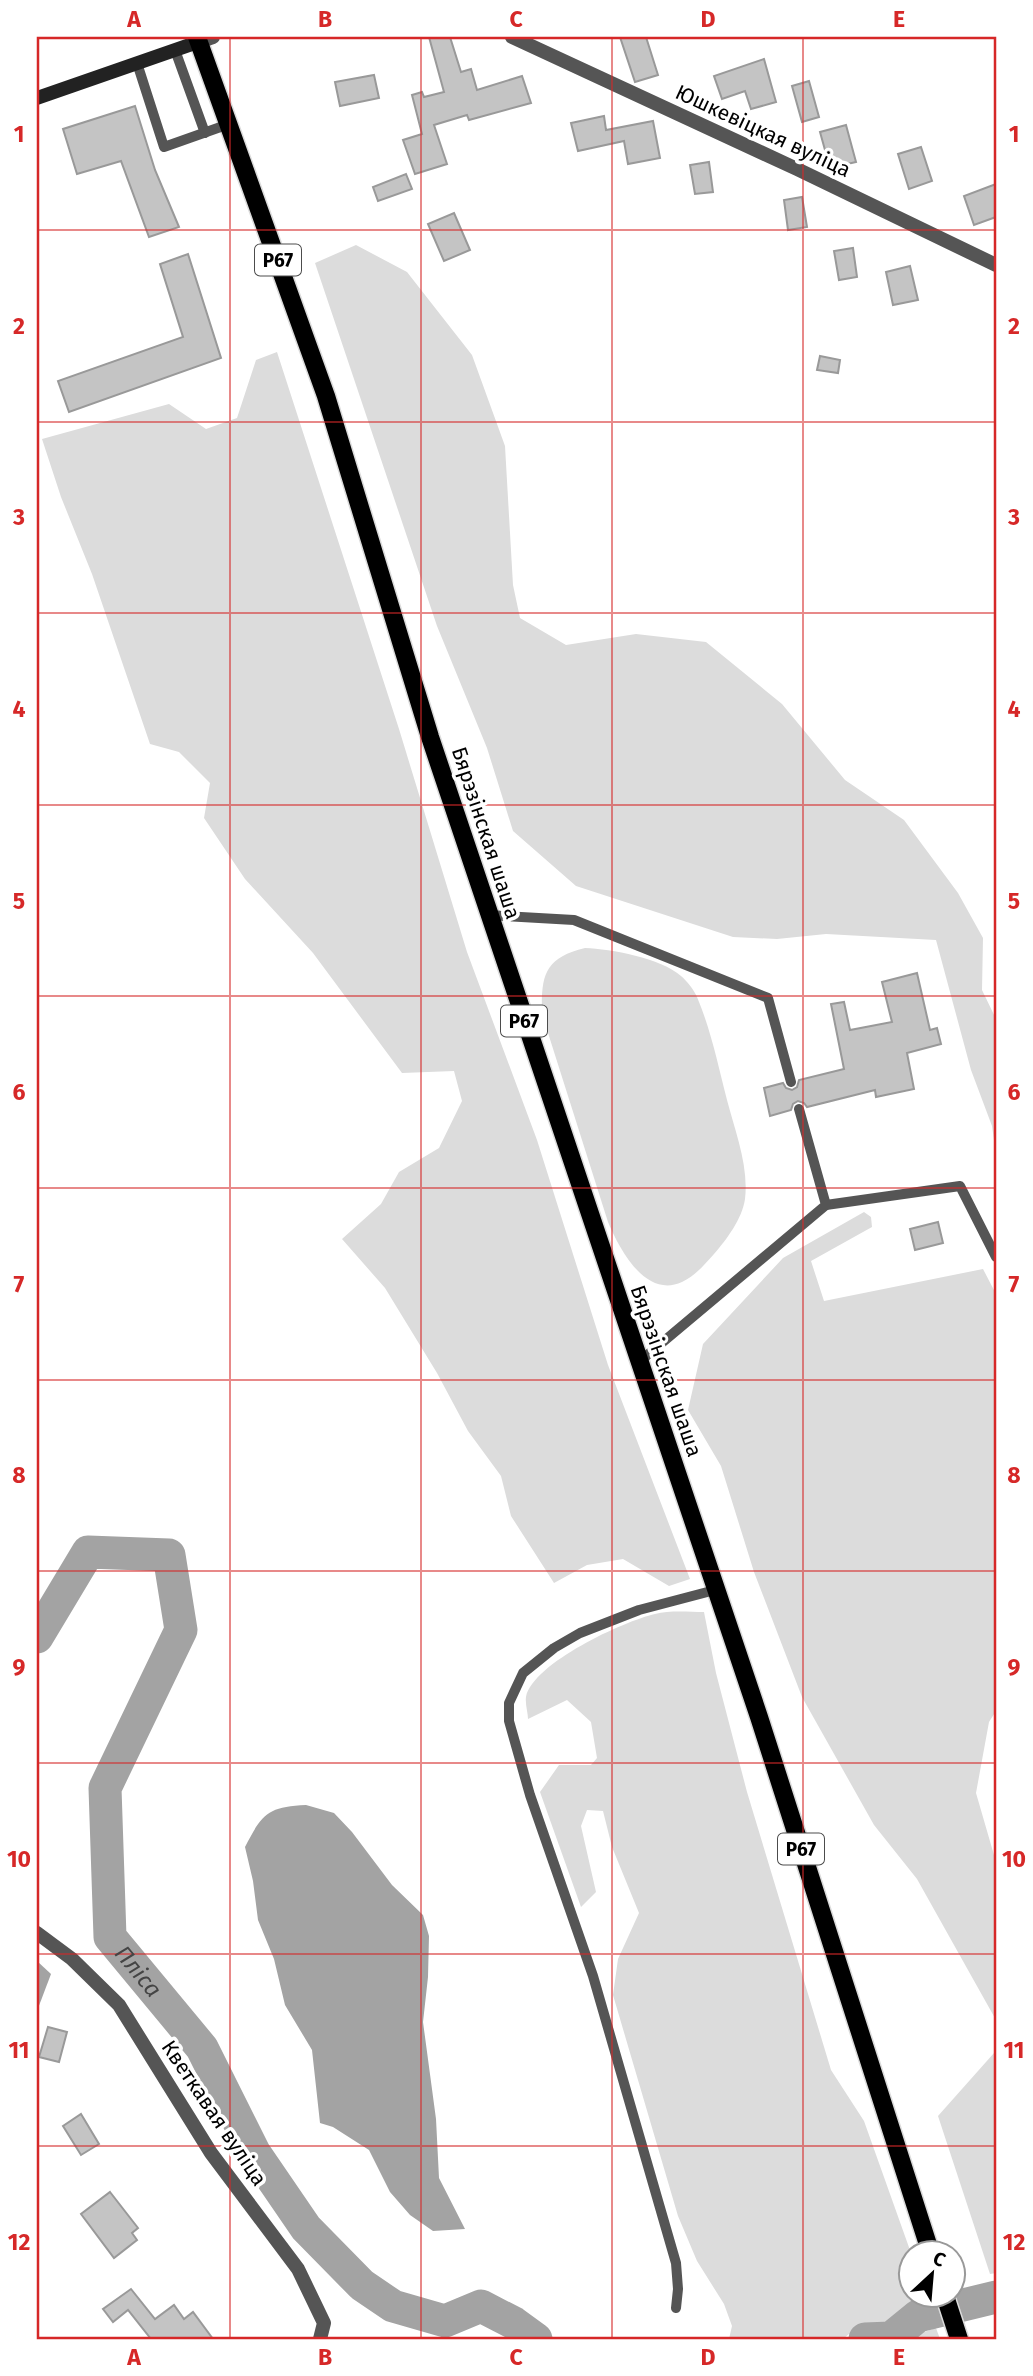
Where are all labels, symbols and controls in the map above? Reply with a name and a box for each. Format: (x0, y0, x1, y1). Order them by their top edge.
text: A (126, 5, 141, 33)
text: B (318, 5, 332, 33)
text: C (509, 5, 523, 33)
text: D (701, 5, 716, 33)
text: E (893, 5, 905, 33)
street label: Юшкевіцкая вуліца (671, 79, 855, 183)
text: 1 (14, 120, 24, 148)
text: 1 (1009, 120, 1019, 148)
road number: Р67 (255, 244, 301, 276)
text: 2 (13, 312, 25, 340)
text: 2 (1008, 312, 1020, 340)
text: 3 (12, 503, 25, 531)
text: 3 (1007, 503, 1020, 531)
text: 4 (13, 695, 26, 723)
text: 4 (1008, 695, 1021, 723)
street label: Бярэзінская шаша (446, 744, 526, 922)
text: 5 (13, 887, 25, 915)
text: 5 (1008, 887, 1020, 915)
road number: Р67 (501, 1006, 547, 1036)
text: 6 (13, 1078, 26, 1106)
text: 6 (1008, 1078, 1021, 1106)
text: 7 (14, 1270, 25, 1298)
text: 7 (1009, 1270, 1020, 1298)
street label: Бярэзінская шаша (624, 1282, 708, 1460)
text: 8 (12, 1461, 26, 1489)
text: 8 (1007, 1461, 1021, 1489)
text: 9 (13, 1653, 26, 1681)
text: 9 (1008, 1653, 1021, 1681)
road number: Р67 (778, 1834, 824, 1865)
text: 10 (7, 1845, 31, 1873)
text: 10 (1002, 1845, 1026, 1873)
water label: Пліса (109, 1940, 168, 2003)
street label: Кветкавая вуліца (156, 2035, 272, 2191)
text: 11 (9, 2036, 29, 2064)
text: 11 (1004, 2036, 1024, 2064)
text: 12 (8, 2228, 30, 2256)
text: 12 (1003, 2228, 1025, 2256)
north arrow (897, 2240, 967, 2310)
text: С (929, 2246, 949, 2272)
text: A (126, 2343, 141, 2371)
text: B (318, 2343, 332, 2371)
text: C (509, 2343, 523, 2371)
text: D (701, 2343, 716, 2371)
text: E (893, 2343, 905, 2371)

